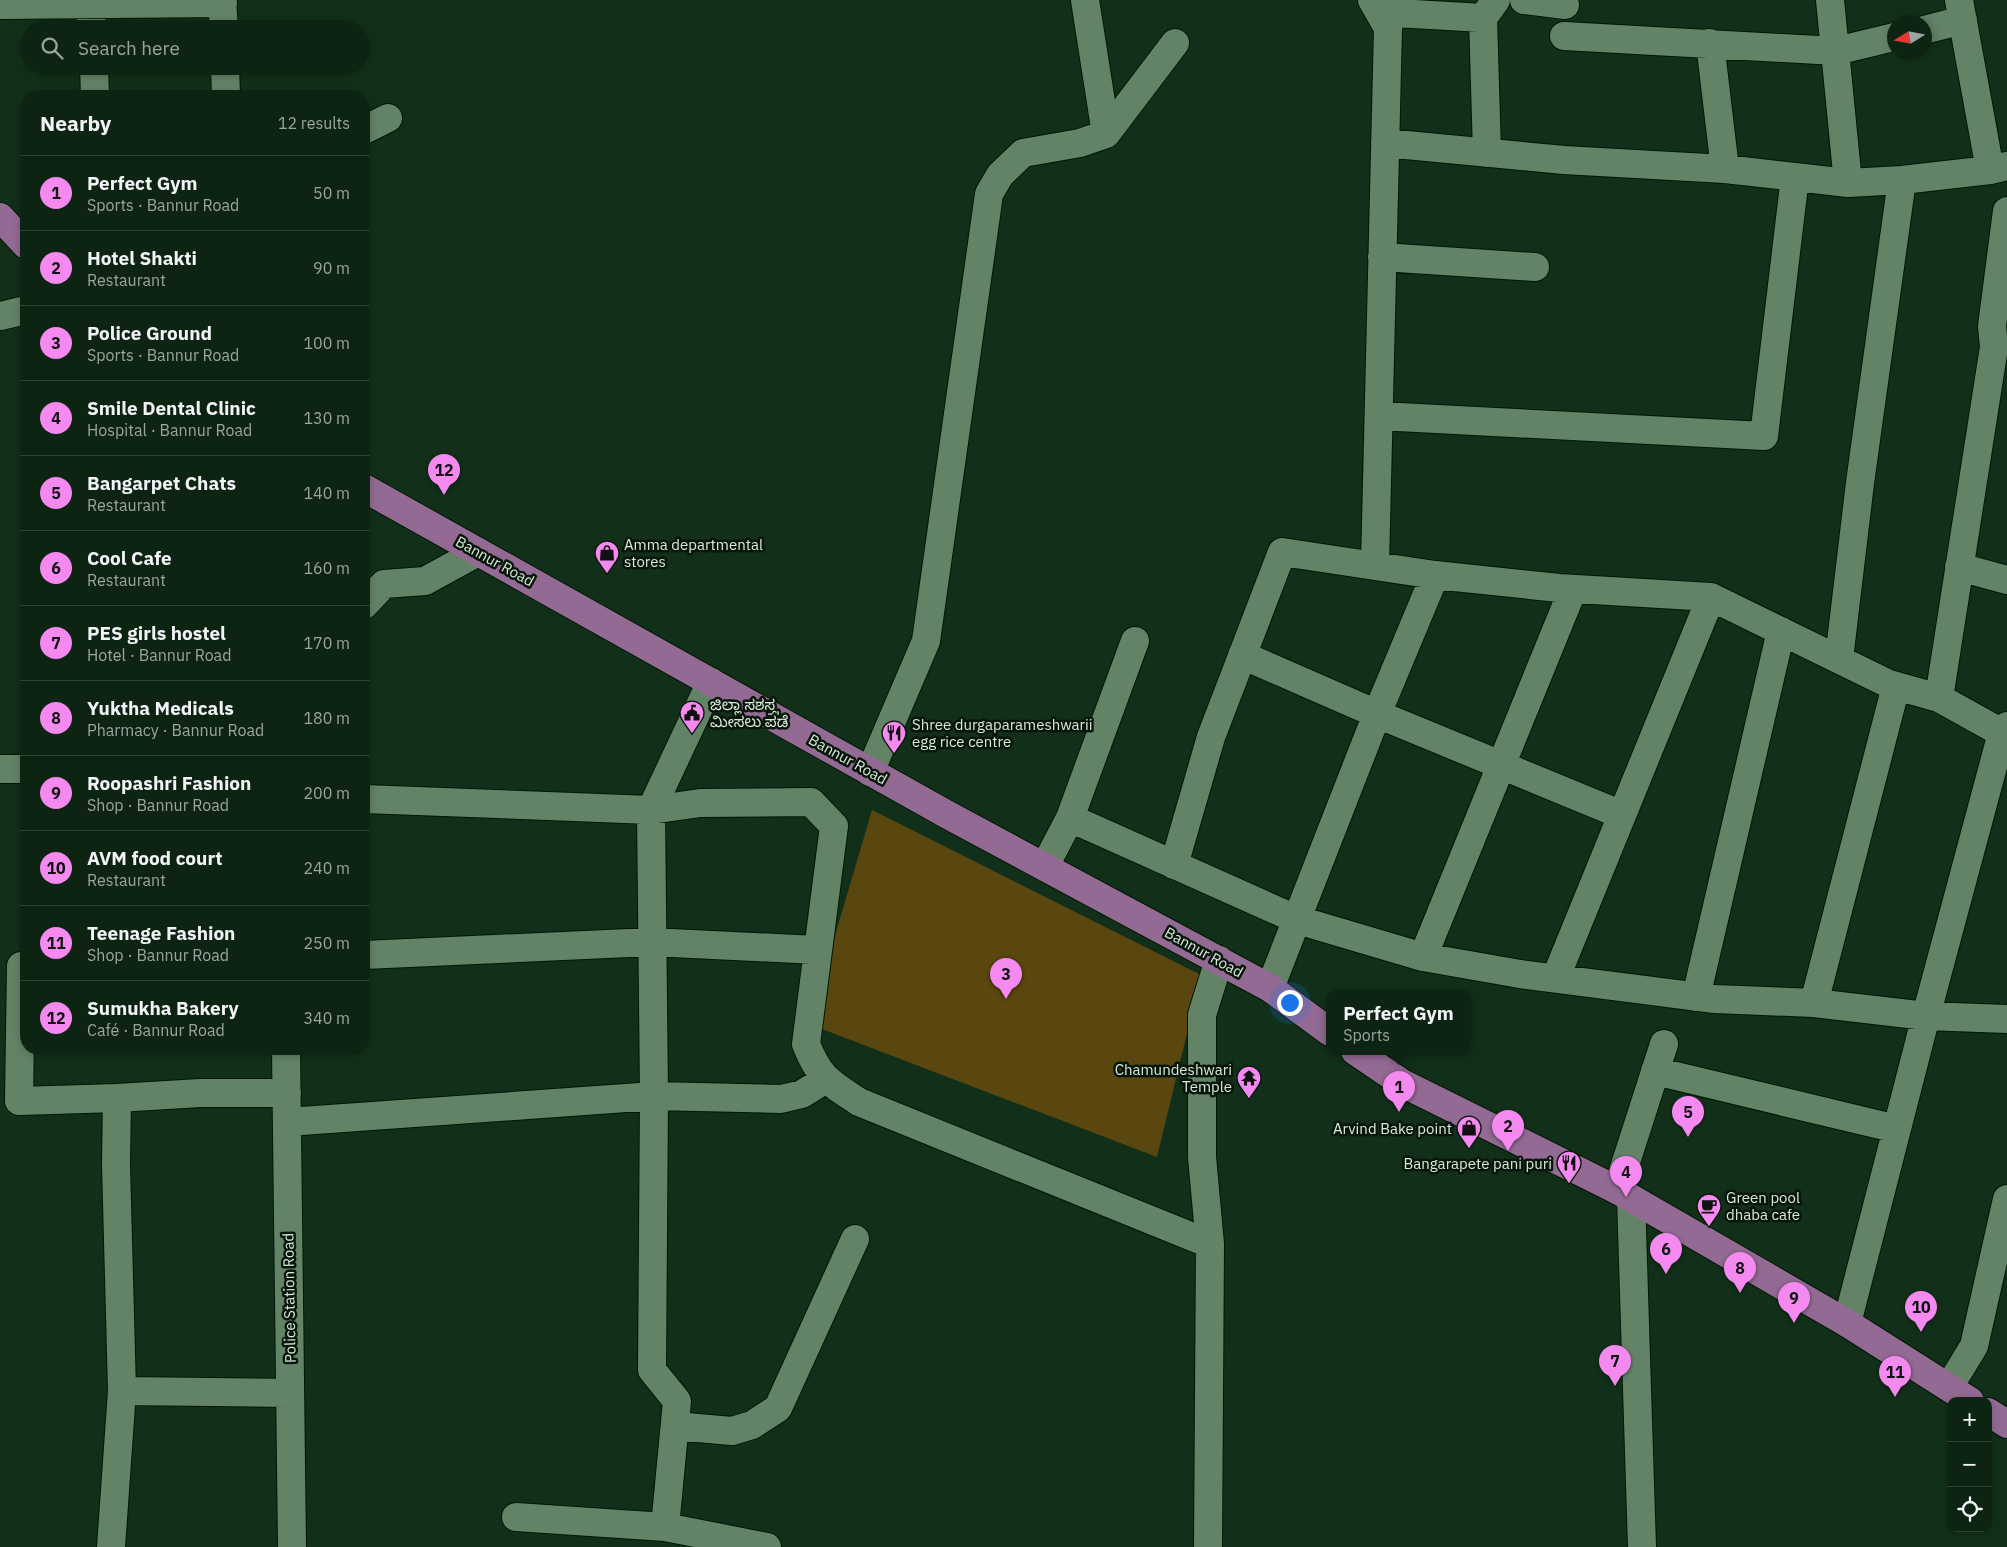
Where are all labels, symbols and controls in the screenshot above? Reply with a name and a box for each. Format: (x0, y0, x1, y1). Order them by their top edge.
north arrow (1887, 15, 1932, 60)
search box (20, 20, 370, 75)
icon: search (38, 34, 66, 62)
text: Search here (78, 36, 180, 60)
text: Nearby (40, 109, 111, 137)
text: 12 results (278, 113, 350, 133)
text: Perfect Gym (87, 171, 197, 195)
text: 1 (51, 183, 61, 203)
text: 50 m (313, 183, 350, 203)
text: Sports · Bannur Road (87, 195, 239, 215)
text: Hotel Shakti (87, 246, 197, 270)
text: 2 (51, 258, 61, 278)
text: 90 m (313, 258, 350, 278)
text: Restaurant (87, 270, 166, 290)
text: Police Ground (87, 321, 212, 345)
text: 3 (51, 333, 61, 353)
text: 100 m (303, 333, 350, 353)
text: Sports · Bannur Road (87, 345, 239, 365)
text: Smile Dental Clinic (87, 396, 256, 420)
text: 4 (51, 408, 61, 428)
text: 130 m (303, 408, 350, 428)
text: Hospital · Bannur Road (87, 420, 252, 440)
pin: 12 (428, 454, 460, 495)
text: Bangarpet Chats (87, 471, 236, 495)
text: 5 (51, 483, 61, 503)
text: 140 m (303, 483, 350, 503)
text: Restaurant (87, 495, 166, 515)
street label: Bannur Road (452, 532, 538, 590)
place label: Amma departmental stores (624, 535, 763, 571)
shop icon: Amma departmental stores (594, 540, 620, 574)
text: Cool Cafe (87, 546, 172, 570)
text: 6 (51, 558, 61, 578)
text: 160 m (303, 558, 350, 578)
text: Restaurant (87, 570, 166, 590)
text: PES girls hostel (87, 621, 226, 645)
text: 7 (51, 633, 61, 653)
text: 170 m (303, 633, 350, 653)
text: Hotel · Bannur Road (87, 645, 231, 665)
place label: ಜಿಲ್ಲಾ ಸಶಸ್ತ್ರ ಮೀಸಲು ಪಡೆ (710, 695, 788, 731)
text: Yuktha Medicals (87, 696, 234, 720)
public building icon: ಜಿಲ್ಲಾ ಸಶಸ್ತ್ರ ಮೀಸಲು ಪಡೆ (679, 700, 705, 734)
text: 8 (51, 708, 61, 728)
text: 180 m (303, 708, 350, 728)
place label: Shree durgaparameshwarii egg rice centre (912, 715, 1093, 751)
text: Pharmacy · Bannur Road (87, 720, 264, 740)
restaurant icon: Shree durgaparameshwarii egg rice centre (881, 720, 907, 754)
street label: Bannur Road (805, 730, 891, 788)
text: Roopashri Fashion (87, 771, 251, 795)
text: 9 (51, 783, 61, 803)
text: 200 m (303, 783, 350, 803)
text: Shop · Bannur Road (87, 795, 229, 815)
text: AVM food court (87, 846, 222, 870)
text: 10 (46, 858, 66, 878)
text: 240 m (303, 858, 350, 878)
text: Restaurant (87, 870, 166, 890)
text: Teenage Fashion (87, 921, 235, 945)
street label: Bannur Road (1161, 923, 1247, 981)
text: 11 (46, 933, 66, 953)
text: 250 m (303, 933, 350, 953)
text: Shop · Bannur Road (87, 945, 229, 965)
pin: 3 (990, 958, 1022, 999)
your location (1277, 990, 1303, 1016)
popup (1326, 990, 1471, 1055)
text: Sumukha Bakery (87, 996, 239, 1020)
text: Perfect Gym (1343, 1001, 1454, 1025)
text: 12 (46, 1008, 66, 1028)
text: 340 m (303, 1008, 350, 1028)
text: Café · Bannur Road (87, 1020, 225, 1040)
text: Sports (1343, 1025, 1390, 1045)
place label: Chamundeshwari Temple (1115, 1060, 1232, 1096)
temple icon: Chamundeshwari Temple (1236, 1065, 1262, 1099)
pin: 1 (1383, 1071, 1415, 1112)
pin: 5 (1672, 1096, 1704, 1137)
pin: 2 (1492, 1110, 1524, 1151)
shop icon: Arvind Bake point (1456, 1115, 1482, 1149)
place label: Arvind Bake point (1333, 1119, 1452, 1138)
restaurant icon: Bangarapete pani puri (1556, 1150, 1582, 1184)
place label: Bangarapete pani puri (1403, 1154, 1552, 1173)
pin: 4 (1610, 1156, 1642, 1197)
place label: Green pool dhaba cafe (1726, 1188, 1800, 1224)
cafe icon: Green pool dhaba cafe (1696, 1193, 1722, 1227)
street label: Police Station Road (278, 1233, 300, 1363)
pin: 6 (1650, 1233, 1682, 1274)
pin: 8 (1724, 1252, 1756, 1293)
pin: 9 (1778, 1282, 1810, 1323)
pin: 10 (1905, 1291, 1937, 1332)
pin: 7 (1599, 1345, 1631, 1386)
pin: 11 (1879, 1356, 1911, 1397)
map controls (1947, 1397, 1992, 1532)
button: + (1947, 1397, 1992, 1442)
button: − (1947, 1442, 1992, 1487)
button: locate (1947, 1487, 1992, 1532)

